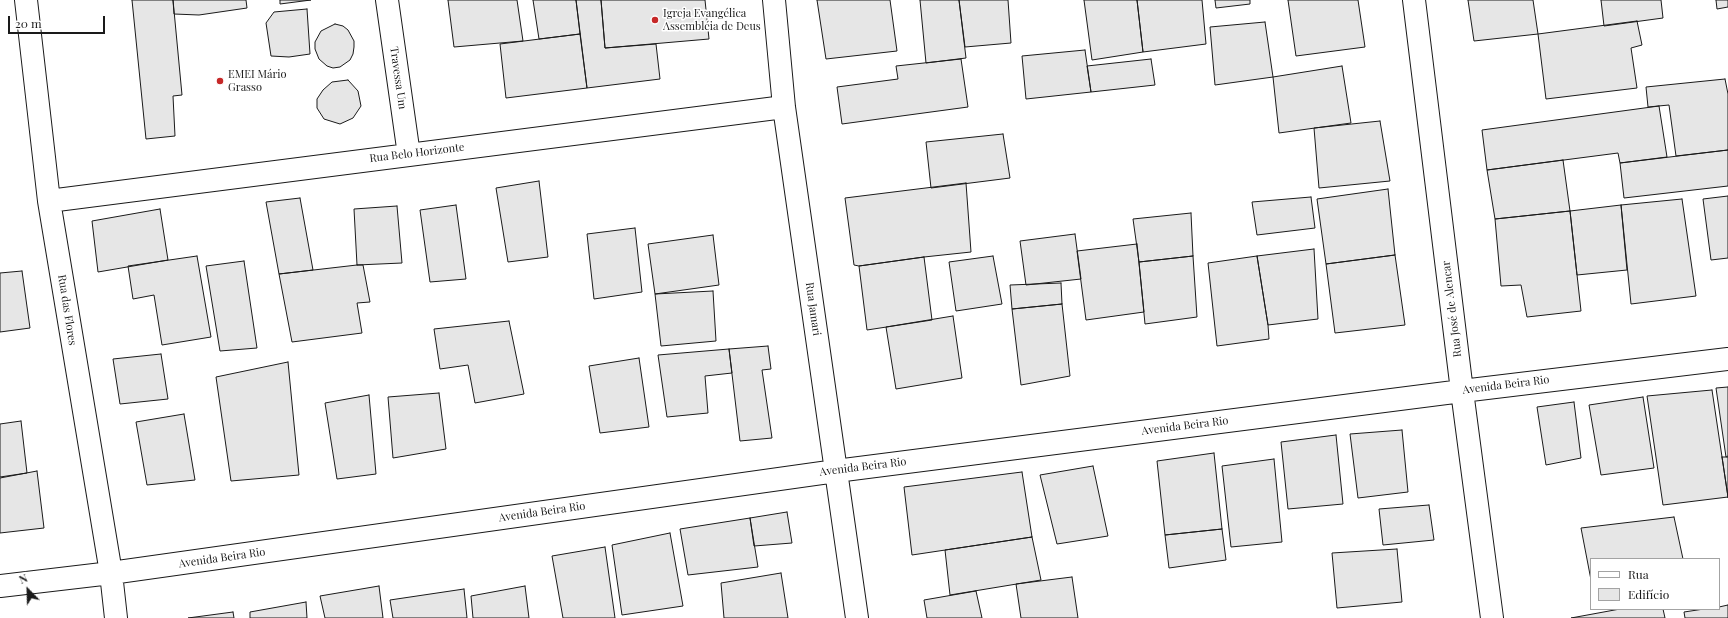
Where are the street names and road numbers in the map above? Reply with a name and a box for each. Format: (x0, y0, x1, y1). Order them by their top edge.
street label: Travessa Um (387, 46, 409, 110)
street label: Rua Belo Horizonte (369, 141, 465, 165)
street label: Rua José de Alencar (1440, 260, 1464, 358)
street label: Rua das Flores (55, 274, 79, 346)
street label: Rua Jamari (803, 281, 823, 337)
street label: Avenida Beira Rio (1462, 373, 1550, 397)
street label: Avenida Beira Rio (1141, 414, 1229, 438)
street label: Avenida Beira Rio (819, 455, 907, 479)
street label: Avenida Beira Rio (498, 499, 586, 525)
street label: Avenida Beira Rio (178, 545, 266, 571)

